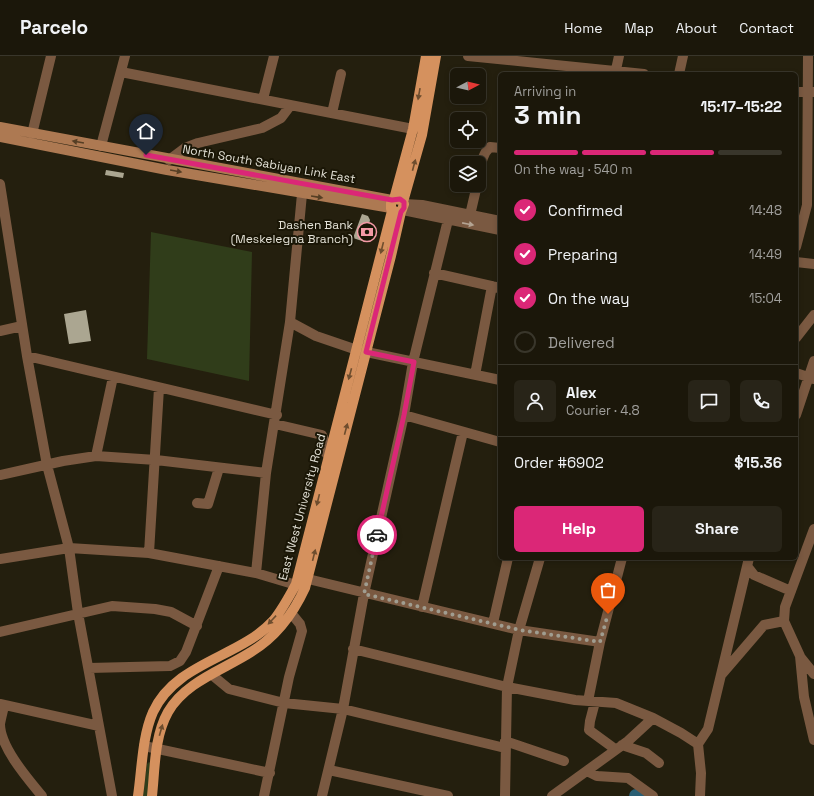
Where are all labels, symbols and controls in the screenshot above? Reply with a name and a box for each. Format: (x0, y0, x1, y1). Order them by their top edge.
text: Parcelo (20, 15, 88, 40)
text: Home (564, 19, 602, 37)
text: Map (624, 19, 654, 37)
text: About (676, 19, 717, 37)
text: Contact (739, 19, 794, 37)
north arrow (450, 68, 486, 104)
map controls (450, 68, 486, 192)
text: Arriving in (514, 83, 576, 100)
one-way arrow (416, 88, 422, 101)
text: 15:17–15:22 (700, 97, 782, 116)
text: 3 min (514, 98, 582, 132)
button: locate (450, 112, 486, 148)
pin (129, 114, 163, 155)
icon: home (135, 120, 157, 142)
one-way arrow (72, 139, 85, 145)
street label: North South Sabiyan Link East (181, 141, 357, 187)
button: layers (450, 156, 486, 192)
one-way arrow (411, 159, 417, 171)
text: On the way · 540 m (514, 161, 632, 178)
one-way arrow (170, 169, 182, 175)
one-way arrow (311, 194, 324, 200)
icon: check (514, 199, 536, 221)
text: Confirmed (548, 201, 623, 220)
text: 14:48 (749, 202, 782, 219)
place label: Dashen Bank (Meskelegna Branch) (231, 217, 354, 247)
bank icon: Dashen Bank (Meskelegna Branch) (356, 221, 378, 243)
one-way arrow (462, 221, 475, 227)
one-way arrow (379, 243, 385, 255)
icon: check (514, 243, 536, 265)
text: Preparing (548, 245, 618, 264)
text: 14:49 (749, 246, 782, 263)
icon: check (514, 287, 536, 309)
text: On the way (548, 289, 629, 308)
text: 15:04 (749, 290, 782, 307)
text: Delivered (548, 333, 615, 352)
one-way arrow (347, 369, 353, 381)
button: person (514, 380, 556, 422)
button: chat (688, 380, 730, 422)
button: phone (740, 380, 782, 422)
text: Alex (566, 383, 597, 402)
text: Courier · 4.8 (566, 402, 640, 419)
one-way arrow (343, 423, 349, 435)
street label: East West University Road (275, 432, 329, 582)
text: Order #6902 (514, 453, 604, 472)
text: $15.36 (734, 453, 782, 472)
one-way arrow (314, 494, 320, 507)
button: Help (514, 506, 644, 552)
button: Share (652, 506, 782, 552)
courier (357, 515, 397, 555)
icon: car (366, 524, 388, 546)
one-way arrow (311, 549, 317, 561)
pin (591, 573, 625, 614)
icon: bag (597, 579, 619, 601)
one-way arrow (267, 615, 277, 625)
one-way arrow (158, 723, 164, 735)

